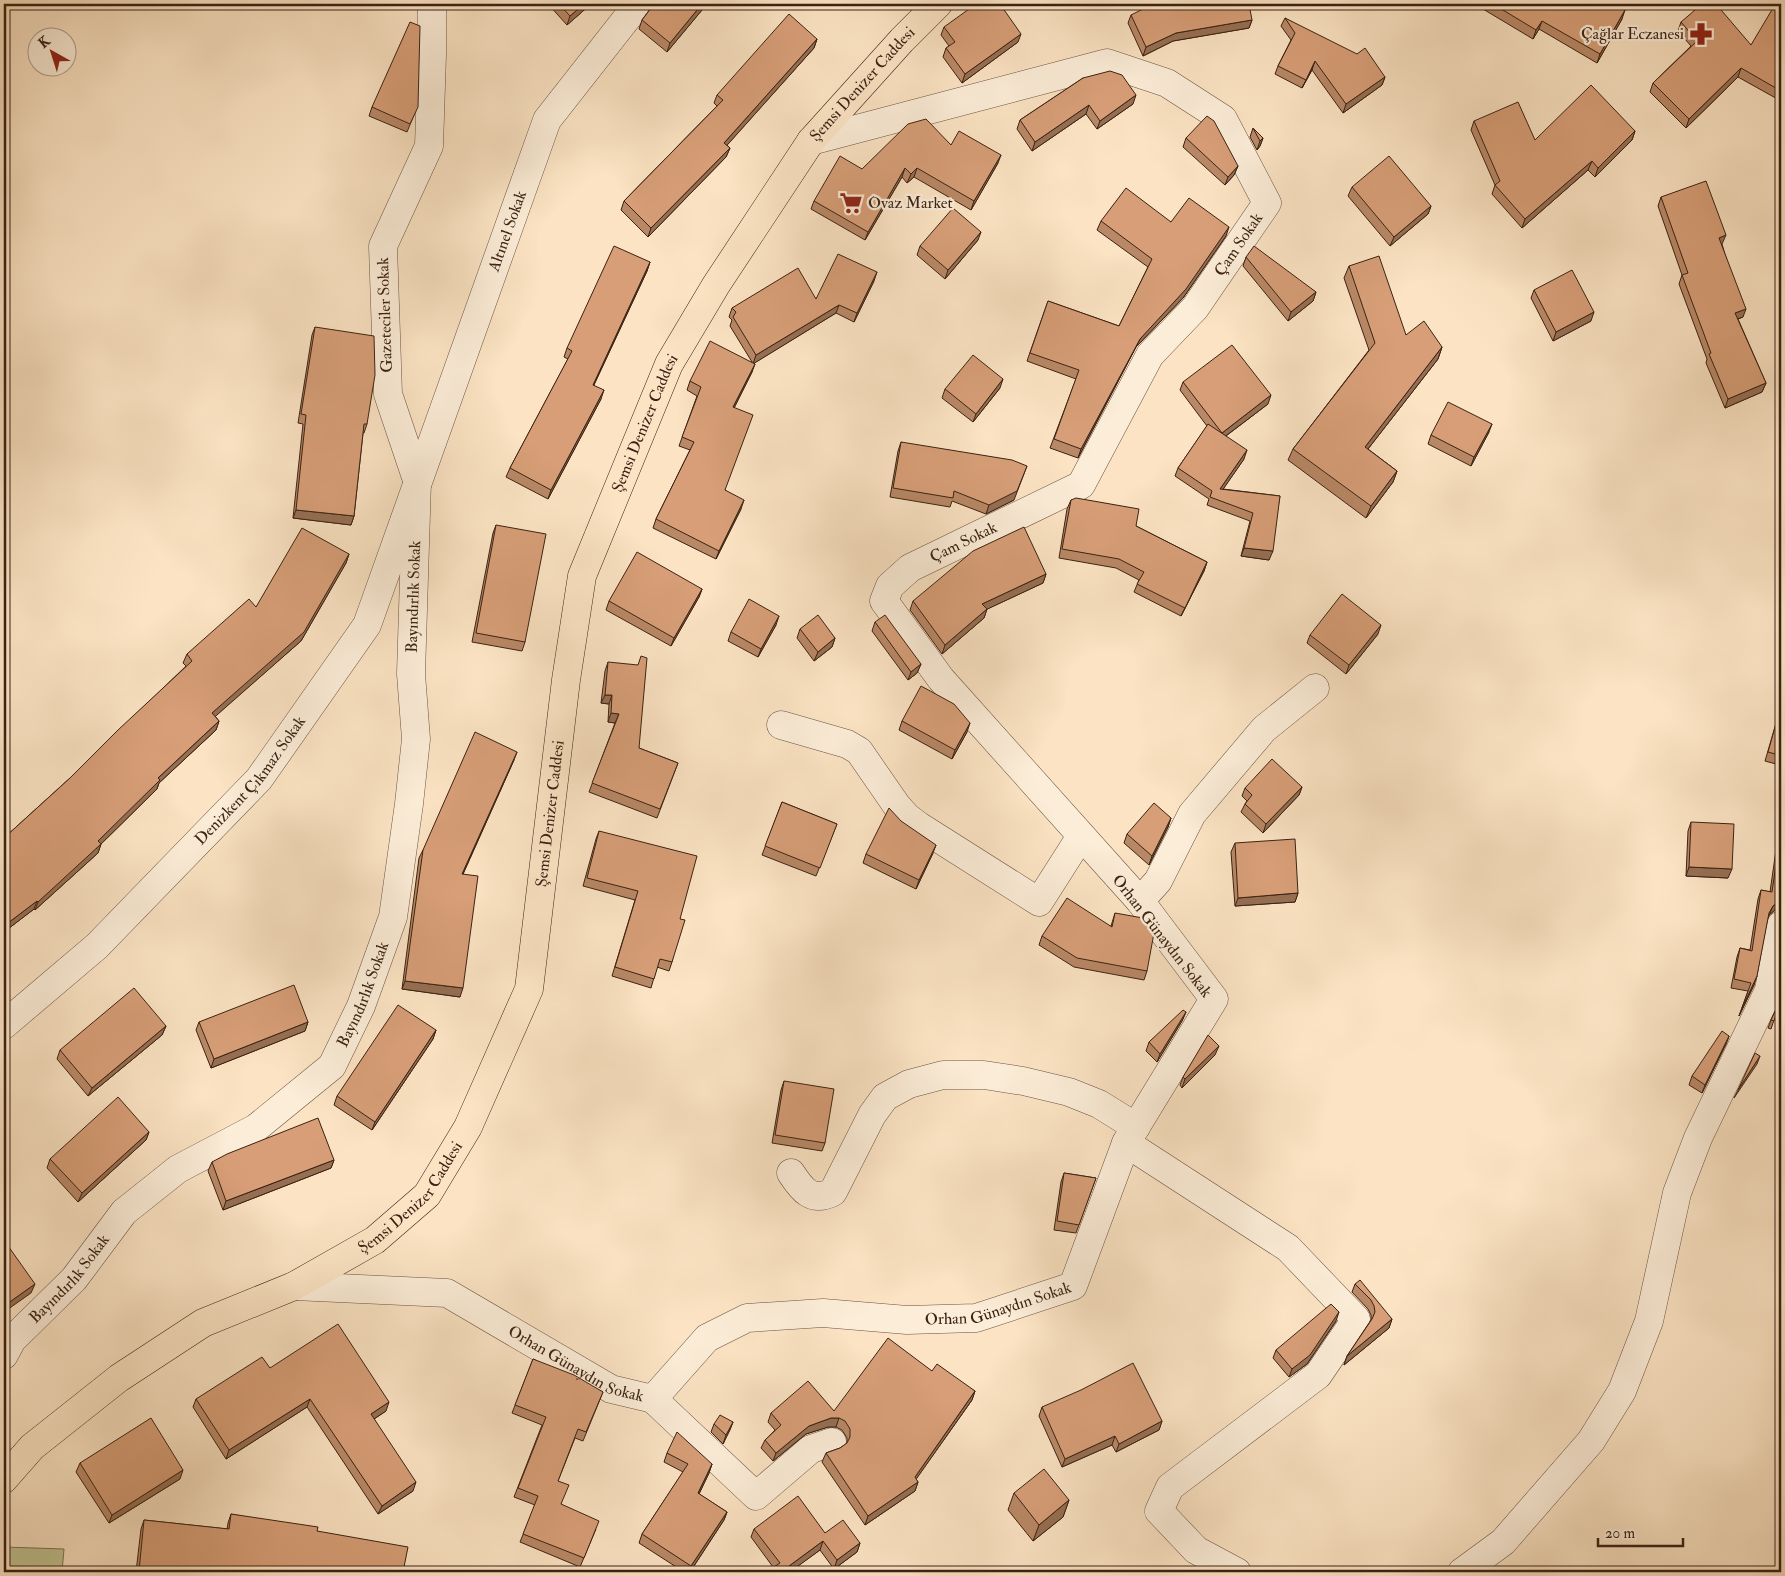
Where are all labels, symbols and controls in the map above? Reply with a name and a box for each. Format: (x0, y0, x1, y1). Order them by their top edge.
pharmacy icon: Çağlar Eczanesi (1688, 21, 1714, 47)
street label: Şemsi Denizer Caddesi (805, 23, 919, 146)
place label: Çağlar Eczanesi (1581, 24, 1684, 44)
north arrow (28, 28, 78, 78)
text: K (35, 32, 54, 52)
street label: Altınel Sokak (483, 188, 531, 275)
supermarket icon: Ovaz Market (838, 190, 864, 216)
place label: Ovaz Market (868, 193, 953, 213)
street label: Çam Sokak (1210, 209, 1267, 280)
street label: Gazeteciler Sokak (373, 257, 397, 373)
street label: Şemsi Denizer Caddesi (607, 350, 683, 495)
street label: Çam Sokak (926, 517, 1001, 567)
street label: Bayındırlık Sokak (402, 540, 425, 653)
street label: Denizkent Çıkmaz Sokak (190, 712, 310, 849)
street label: Şemsi Denizer Caddesi (531, 739, 569, 888)
street label: Orhan Günaydın Sokak (1108, 870, 1217, 1002)
street label: Bayındırlık Sokak (333, 939, 393, 1050)
street label: Şemsi Denizer Caddesi (354, 1138, 467, 1258)
street label: Bayındırlık Sokak (25, 1230, 114, 1328)
street label: Orhan Günaydın Sokak (925, 1277, 1074, 1329)
street label: Orhan Günaydın Sokak (504, 1321, 646, 1407)
scale bar (1598, 1516, 1682, 1548)
text: 20 m (1605, 1524, 1635, 1543)

